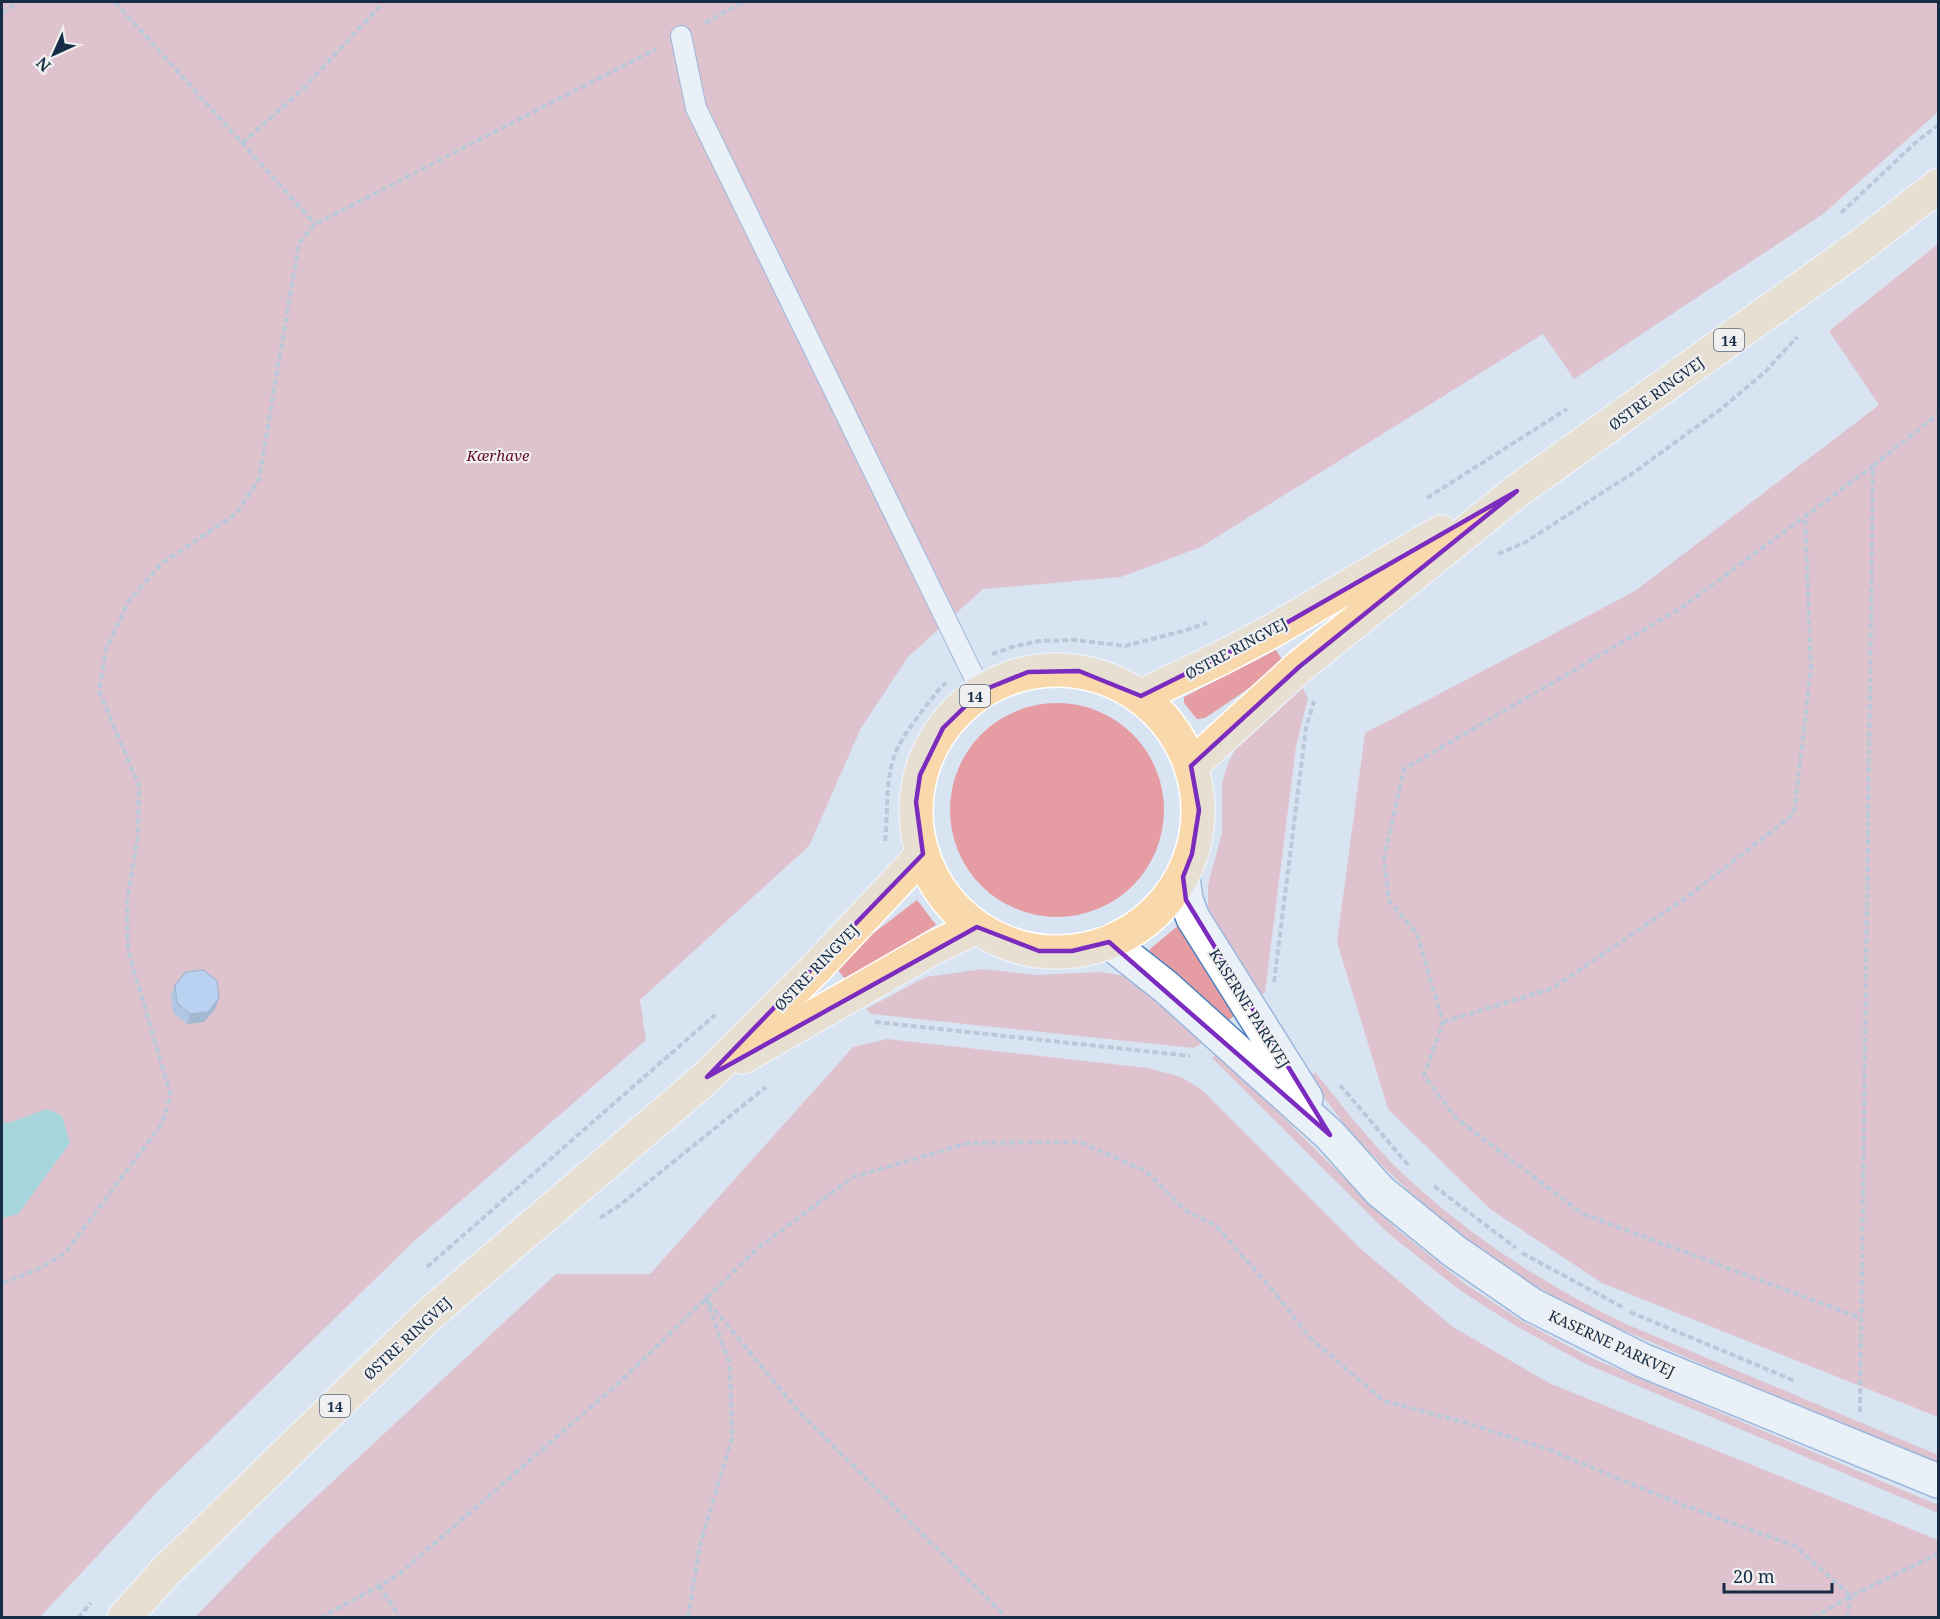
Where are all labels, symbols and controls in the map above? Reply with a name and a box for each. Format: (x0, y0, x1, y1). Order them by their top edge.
north arrow (24, 24, 84, 84)
text: N (31, 52, 56, 77)
road number: 14 (1714, 329, 1744, 351)
street label: ØSTRE RINGVEJ (1604, 352, 1708, 434)
park label: Kærhave (466, 445, 530, 465)
street label: ØSTRE RINGVEJ (1181, 613, 1291, 683)
road number: 14 (960, 685, 990, 707)
street label: ØSTRE RINGVEJ (769, 919, 863, 1015)
street label: KASERNE PARKVEJ (1205, 945, 1295, 1071)
street label: ØSTRE RINGVEJ (359, 1292, 455, 1384)
street label: KASERNE PARKVEJ (1546, 1305, 1678, 1381)
road number: 14 (320, 1395, 350, 1417)
scale bar (1724, 1556, 1832, 1594)
text: 20 m (1733, 1564, 1775, 1588)

